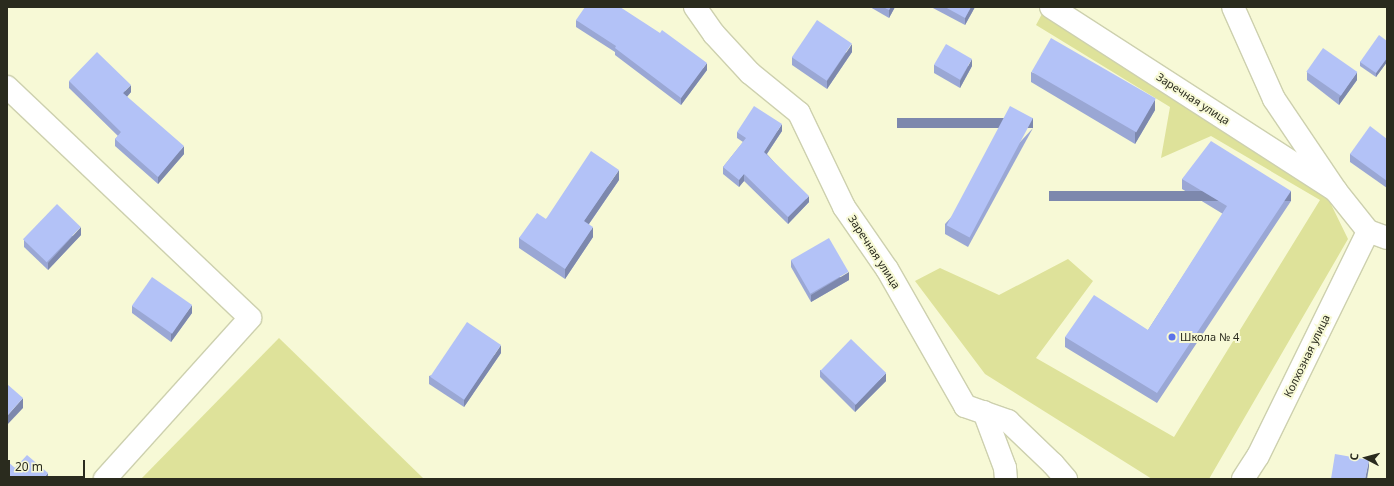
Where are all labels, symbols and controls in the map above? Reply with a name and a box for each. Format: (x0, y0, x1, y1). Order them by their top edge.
street label: Заречная улица (1154, 70, 1232, 128)
street label: Заречная улица (845, 213, 903, 291)
street label: Колхозная улица (1281, 313, 1333, 399)
place label: Школа № 4 (1180, 330, 1239, 344)
marker: Школа № 4 (1167, 332, 1177, 342)
north arrow (1346, 438, 1386, 478)
scale bar (10, 452, 87, 478)
text: С (1346, 452, 1361, 461)
text: 20 m (15, 458, 43, 475)

